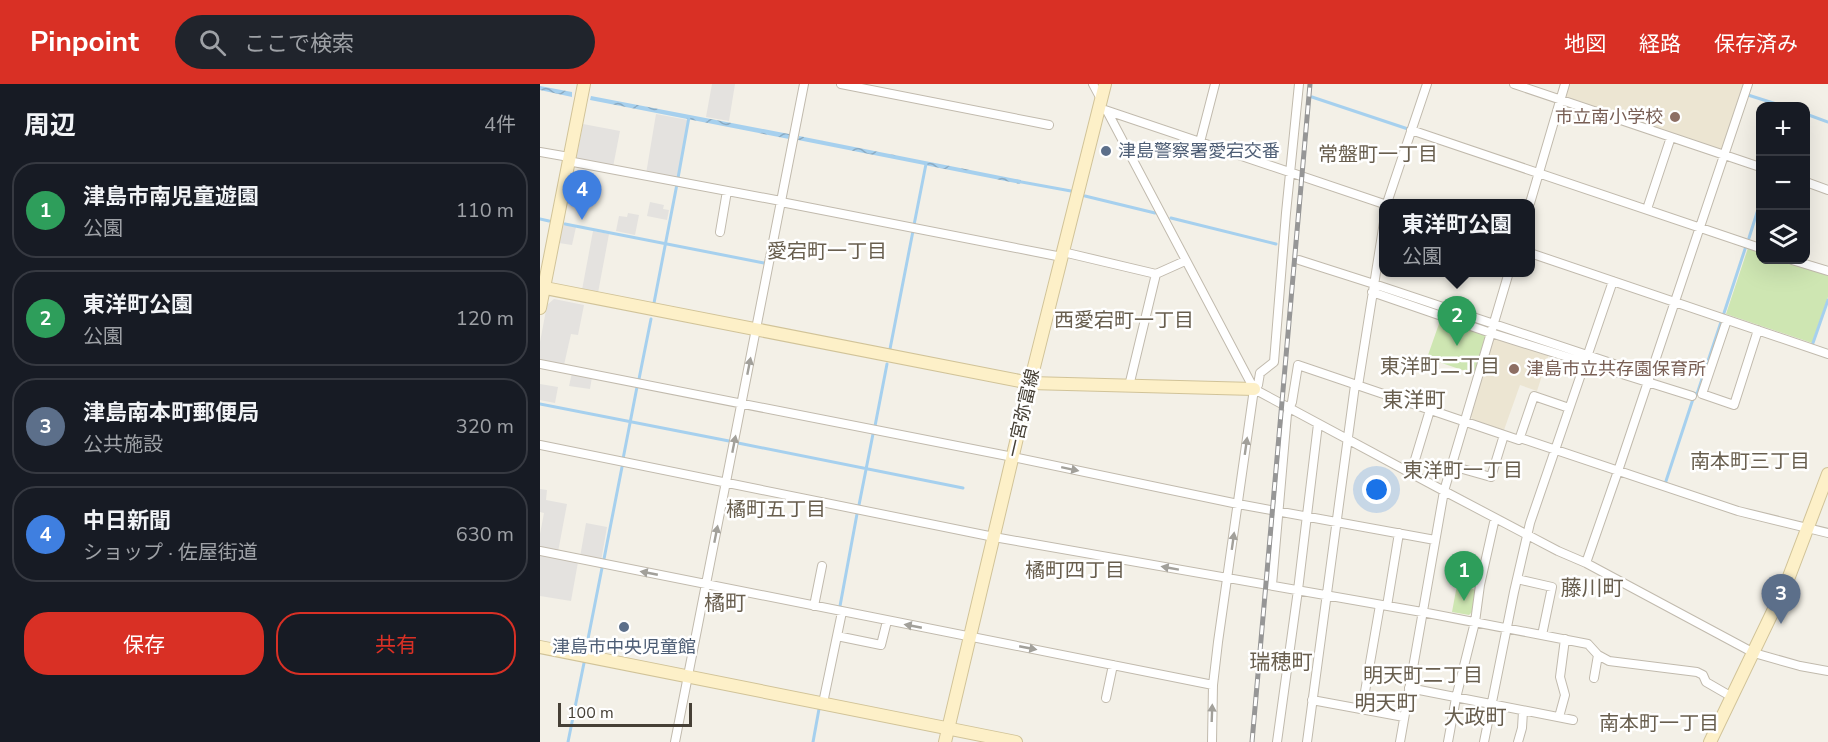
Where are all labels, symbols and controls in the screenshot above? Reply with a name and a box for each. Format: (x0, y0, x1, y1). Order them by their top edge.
search box (175, 15, 595, 69)
text: Pinpoint (30, 23, 139, 61)
icon: search (196, 26, 229, 59)
text: ここで検索 (244, 29, 354, 59)
text: 地図 (1564, 30, 1606, 58)
text: 経路 (1639, 30, 1681, 58)
text: 保存済み (1714, 30, 1798, 58)
map controls (1756, 102, 1810, 264)
button: + (1756, 102, 1810, 156)
place label: 市立南小学校 (1555, 105, 1663, 129)
text: 周辺 (24, 108, 76, 143)
marker: 市立南小学校 (1668, 110, 1682, 124)
text: 4件 (484, 111, 516, 138)
place label: 津島警察署愛宕交番 (1118, 139, 1280, 163)
district label: 常盤町一丁目 (1318, 141, 1438, 168)
marker: 津島警察署愛宕交番 (1099, 144, 1113, 158)
button: − (1756, 156, 1810, 210)
pin: 4 (562, 170, 602, 220)
text: 津島市南児童遊園 (83, 182, 259, 212)
text: 1 (40, 197, 52, 224)
text: 110 m (456, 197, 514, 224)
popup (1379, 199, 1535, 277)
text: 東洋町公園 (1402, 210, 1512, 240)
button: layers (1756, 210, 1810, 264)
text: 公園 (83, 215, 123, 242)
district label: 愛宕町一丁目 (767, 238, 887, 265)
text: 公園 (1402, 243, 1442, 270)
text: 東洋町公園 (83, 290, 193, 320)
pin: 2 (1438, 296, 1476, 346)
text: 2 (40, 305, 52, 332)
text: 120 m (456, 305, 514, 332)
district label: 西愛宕町一丁目 (1054, 307, 1194, 334)
text: 公園 (83, 323, 123, 350)
district label: 東洋町二丁目 (1380, 353, 1500, 380)
one-way arrow (745, 356, 754, 375)
place label: 津島市立共存園保育所 (1526, 357, 1706, 381)
marker: 津島市立共存園保育所 (1507, 362, 1521, 376)
street label: 一宮弥富線 (1001, 366, 1045, 460)
district label: 東洋町 (1383, 386, 1446, 414)
text: 津島南本町郵便局 (83, 398, 259, 428)
text: 3 (40, 413, 52, 440)
text: 320 m (456, 413, 514, 440)
text: 公共施設 (83, 431, 163, 458)
one-way arrow (730, 434, 739, 453)
one-way arrow (1241, 437, 1250, 456)
district label: 南本町三丁目 (1690, 448, 1810, 475)
district label: 東洋町一丁目 (1403, 457, 1523, 484)
one-way arrow (1061, 465, 1080, 474)
your location (1362, 475, 1391, 504)
district label: 橘町五丁目 (726, 496, 826, 523)
text: 中日新聞 (83, 506, 171, 536)
text: 4 (40, 521, 52, 548)
text: 630 m (456, 521, 514, 548)
one-way arrow (712, 524, 721, 543)
one-way arrow (1228, 531, 1237, 550)
text: ショップ · 佐屋街道 (83, 539, 258, 566)
pin: 1 (1444, 552, 1484, 601)
district label: 橘町四丁目 (1025, 557, 1125, 584)
one-way arrow (1160, 563, 1179, 572)
one-way arrow (639, 568, 658, 577)
district label: 藤川町 (1561, 574, 1624, 602)
pin: 3 (1762, 574, 1800, 624)
district label: 橘町 (704, 589, 746, 617)
button: 保存 (24, 612, 264, 675)
button: 共有 (276, 612, 516, 675)
marker: 津島市中央児童館 (617, 620, 631, 634)
one-way arrow (903, 621, 922, 630)
place label: 津島市中央児童館 (552, 635, 696, 659)
one-way arrow (1018, 644, 1037, 653)
district label: 瑞穂町 (1250, 648, 1313, 676)
district label: 明天町二丁目 (1363, 662, 1483, 689)
district label: 明天町 (1355, 689, 1418, 717)
scale bar (558, 700, 692, 728)
text: 100 m (567, 702, 614, 724)
district label: 大政町 (1444, 703, 1507, 731)
one-way arrow (1208, 704, 1217, 723)
district label: 南本町一丁目 (1599, 710, 1719, 737)

